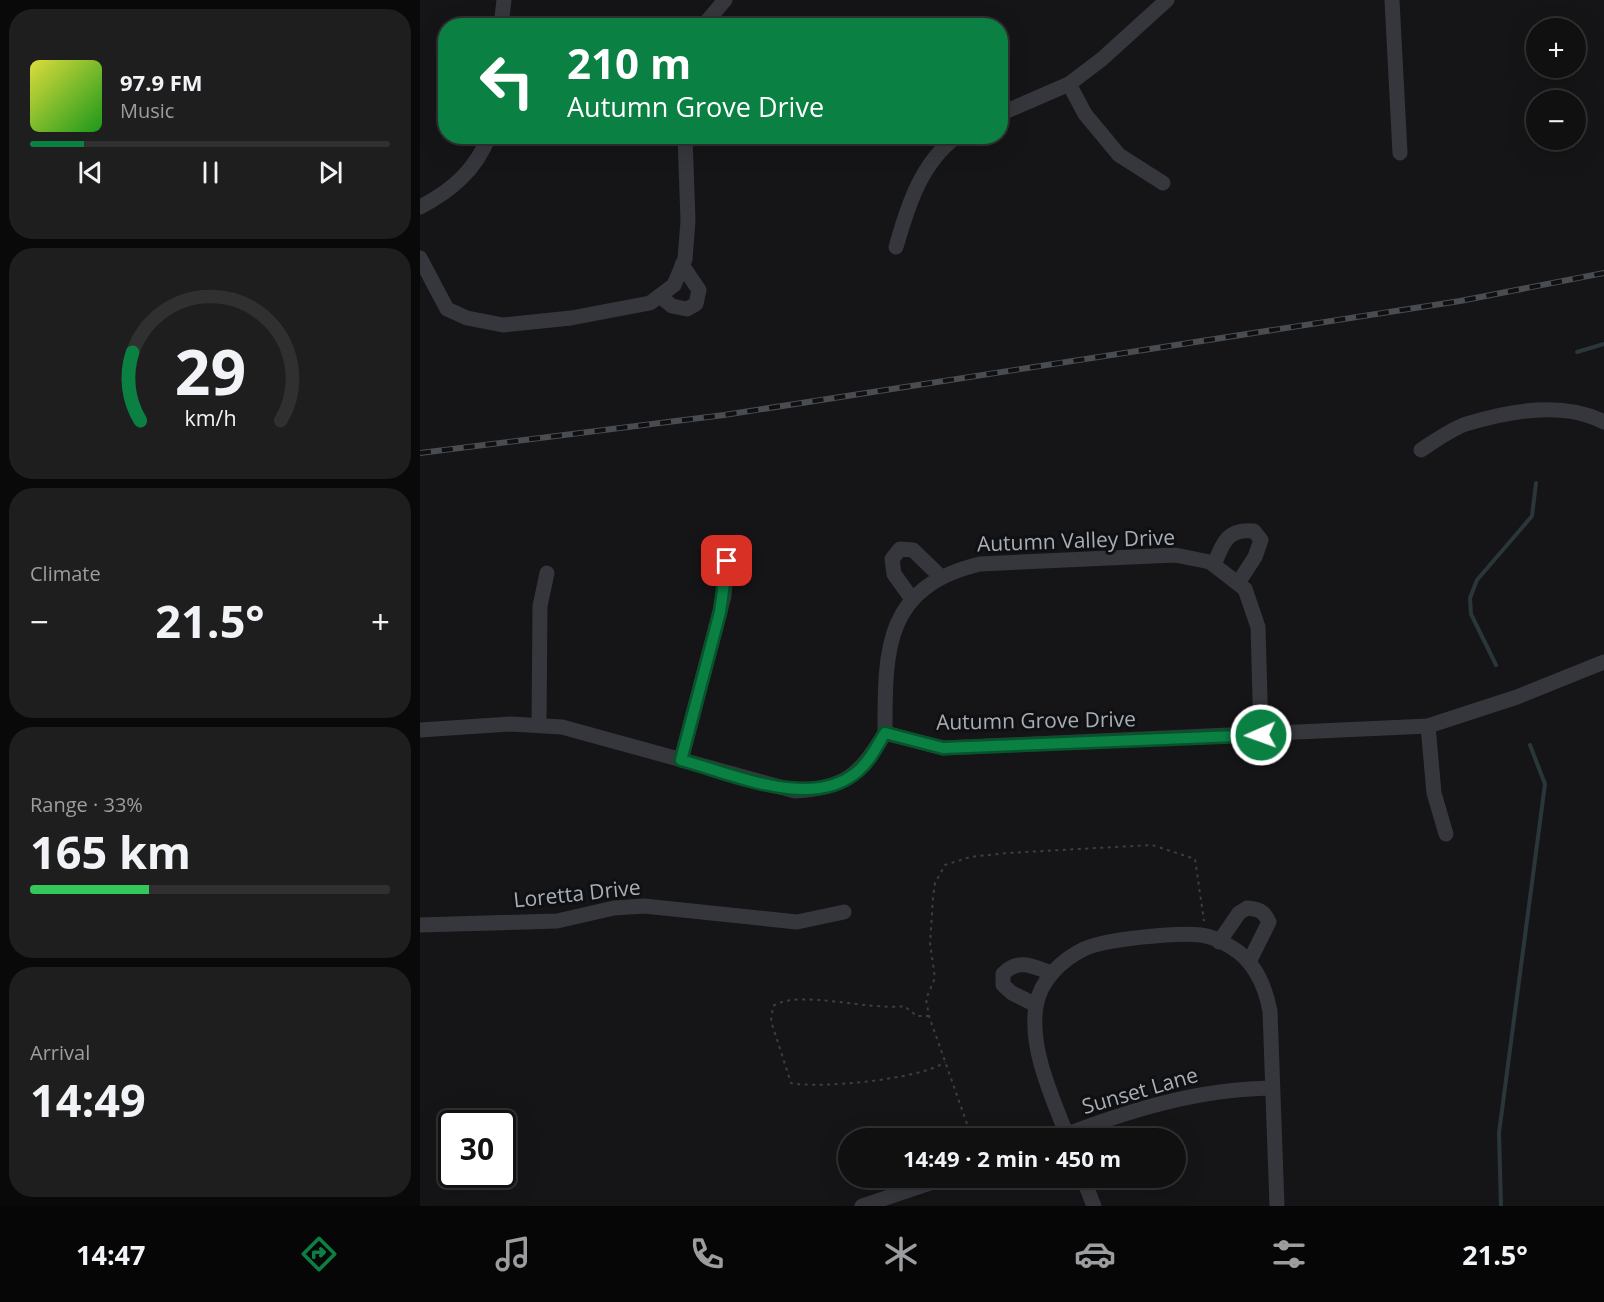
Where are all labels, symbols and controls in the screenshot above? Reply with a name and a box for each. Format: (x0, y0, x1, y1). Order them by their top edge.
map controls (1526, 18, 1586, 150)
button: + (1526, 18, 1586, 78)
text: 210 m (567, 34, 691, 91)
icon: left (468, 42, 546, 120)
text: 97.9 FM (120, 67, 203, 97)
text: Autumn Grove Drive (567, 88, 824, 125)
button: − (1526, 90, 1586, 150)
text: Music (120, 97, 174, 124)
icon: previous (74, 156, 107, 189)
icon: pause (194, 156, 227, 189)
icon: next (314, 156, 347, 189)
text: 29 (174, 328, 246, 413)
text: km/h (184, 403, 236, 432)
street label: Autumn Valley Drive (976, 523, 1176, 557)
pin (701, 535, 752, 586)
icon: arrive (710, 544, 743, 577)
text: Climate (30, 560, 101, 587)
text: 21.5° (155, 590, 265, 651)
text: − (30, 599, 49, 644)
text: + (371, 599, 390, 644)
position arrow (1229, 703, 1293, 767)
street label: Autumn Grove Drive (936, 704, 1136, 736)
text: Range · 33% (30, 791, 143, 818)
text: 165 km (30, 821, 191, 882)
street label: Loretta Drive (512, 872, 642, 914)
text: Arrival (30, 1039, 90, 1066)
street label: Sunset Lane (1079, 1060, 1201, 1120)
text: 14:49 (30, 1069, 146, 1130)
speed limit sign: 30 (438, 1110, 516, 1188)
text: 14:49 · 2 min · 450 m (903, 1143, 1121, 1173)
icon: directions (298, 1233, 340, 1275)
icon: music (492, 1233, 534, 1275)
icon: phone (686, 1233, 728, 1275)
icon: climate (880, 1233, 922, 1275)
icon: car (1074, 1233, 1116, 1275)
icon: filters (1268, 1233, 1310, 1275)
text: 14:47 (76, 1236, 146, 1273)
text: 21.5° (1462, 1236, 1528, 1273)

